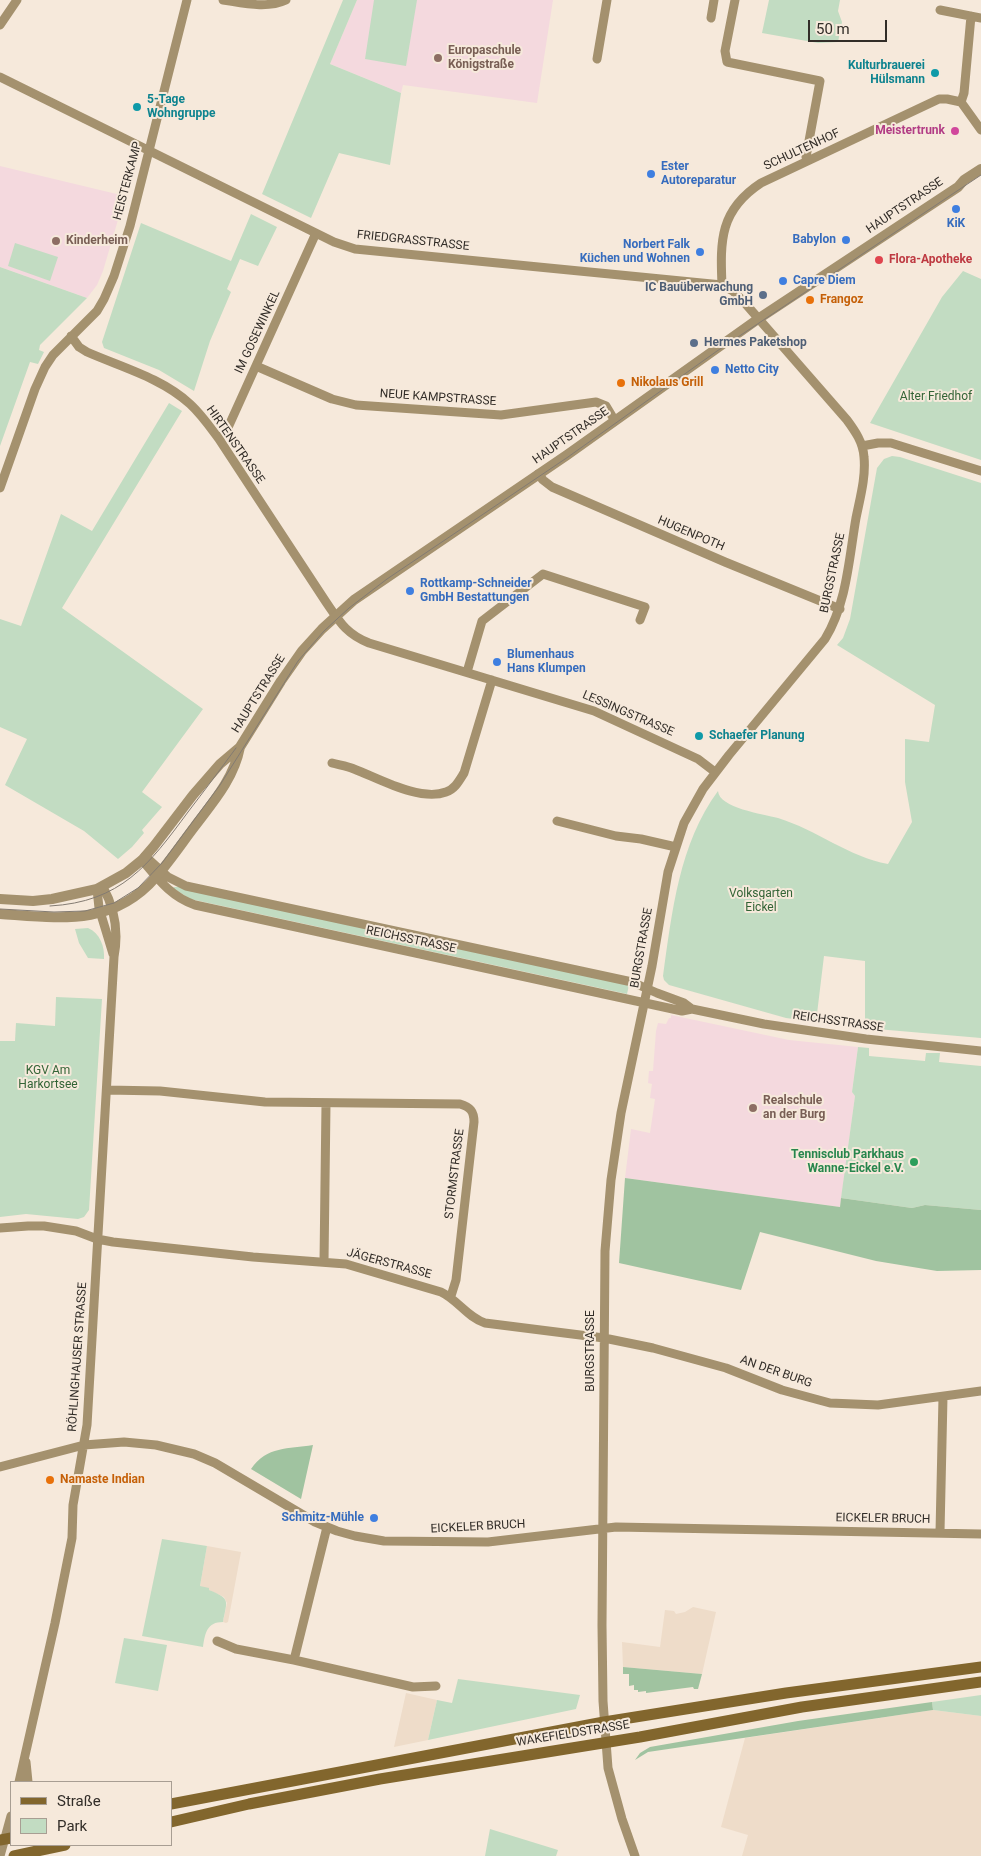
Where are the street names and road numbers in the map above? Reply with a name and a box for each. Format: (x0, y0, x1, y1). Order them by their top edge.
street label: SCHULTENHOF (762, 126, 842, 174)
street label: HEISTERKAMP (111, 140, 145, 222)
street label: HAUPTSTRASSE (864, 175, 946, 237)
street label: FRIEDGRASSTRASSE (356, 228, 470, 254)
street label: IM GOSEWINKEL (232, 288, 284, 376)
street label: NEUE KAMPSTRASSE (379, 387, 497, 409)
street label: HIRTENSTRASSE (203, 403, 267, 487)
street label: HAUPTSTRASSE (530, 404, 612, 468)
street label: HUGENPOTH (655, 513, 727, 555)
street label: BURGSTRASSE (817, 532, 849, 614)
street label: HAUPTSTRASSE (229, 652, 289, 736)
street label: LESSINGSTRASSE (580, 688, 676, 740)
street label: BURGSTRASSE (628, 907, 656, 989)
street label: REICHSSTRASSE (365, 923, 457, 957)
street label: REICHSSTRASSE (792, 1008, 884, 1036)
street label: STORMSTRASSE (442, 1128, 468, 1220)
street label: JÄGERSTRASSE (345, 1246, 433, 1282)
street label: RÖHLINGHAUSER STRASSE (66, 1282, 90, 1432)
street label: BURGSTRASSE (584, 1310, 598, 1392)
street label: AN DER BURG (738, 1353, 814, 1391)
street label: EICKELER BRUCH (835, 1511, 931, 1527)
street label: EICKELER BRUCH (430, 1517, 526, 1537)
street label: WAKEFIELDSTRASSE (515, 1718, 631, 1750)

